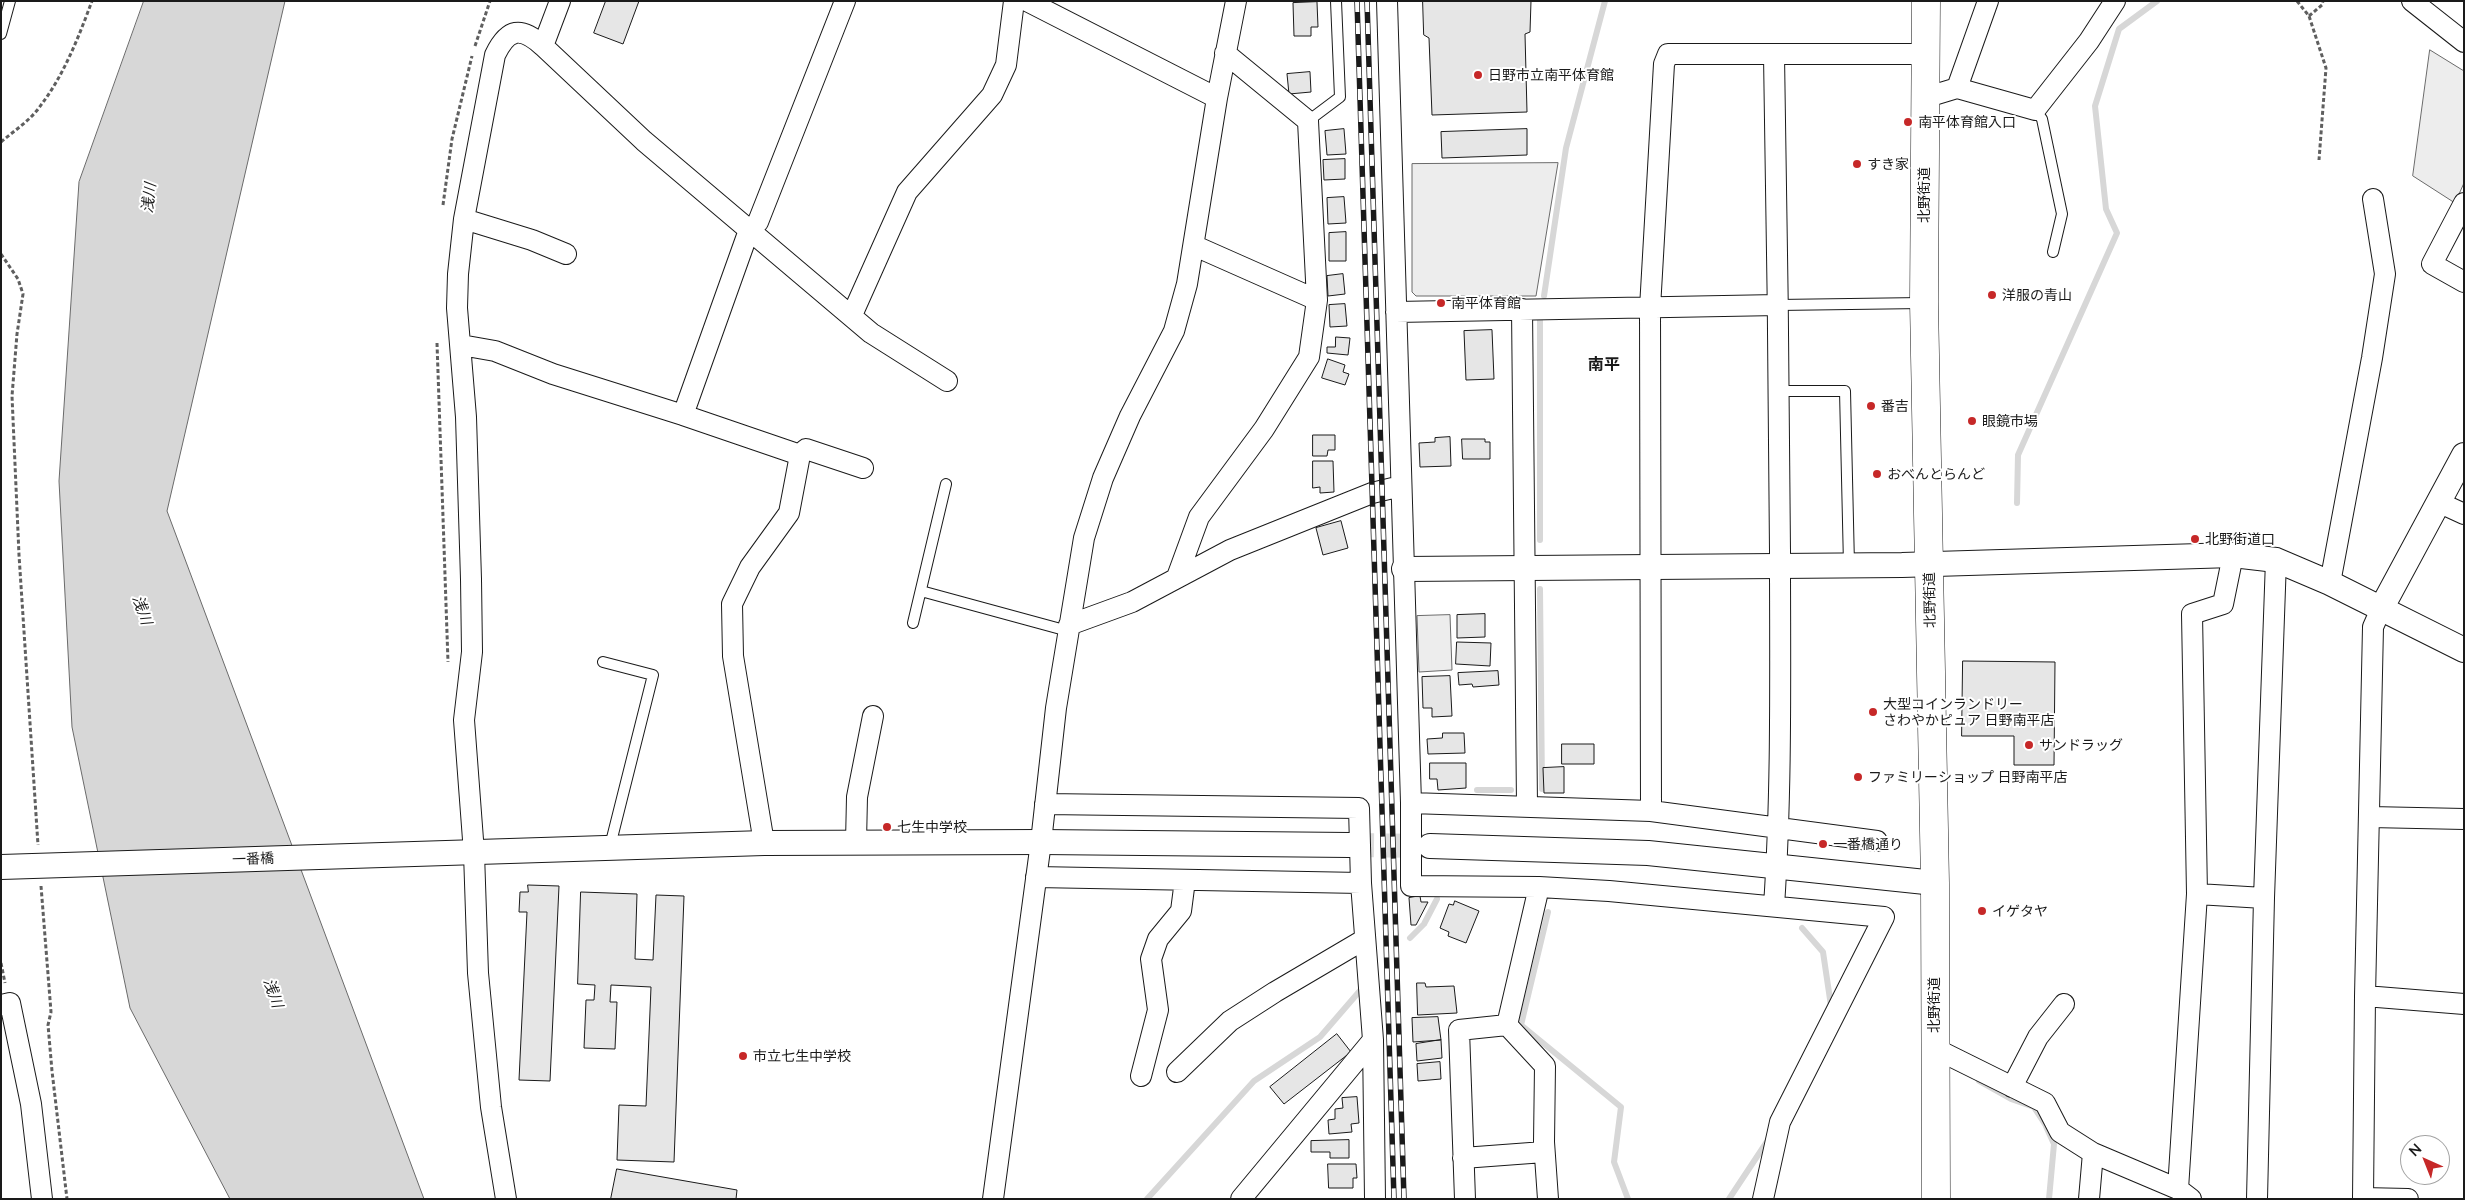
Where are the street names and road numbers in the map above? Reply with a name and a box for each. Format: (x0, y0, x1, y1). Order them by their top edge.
street label: 北野街道 (1916, 167, 1932, 223)
street label: 北野街道 (1921, 572, 1939, 628)
street label: 一番橋 (232, 850, 274, 868)
street label: 北野街道 (1926, 977, 1942, 1033)

